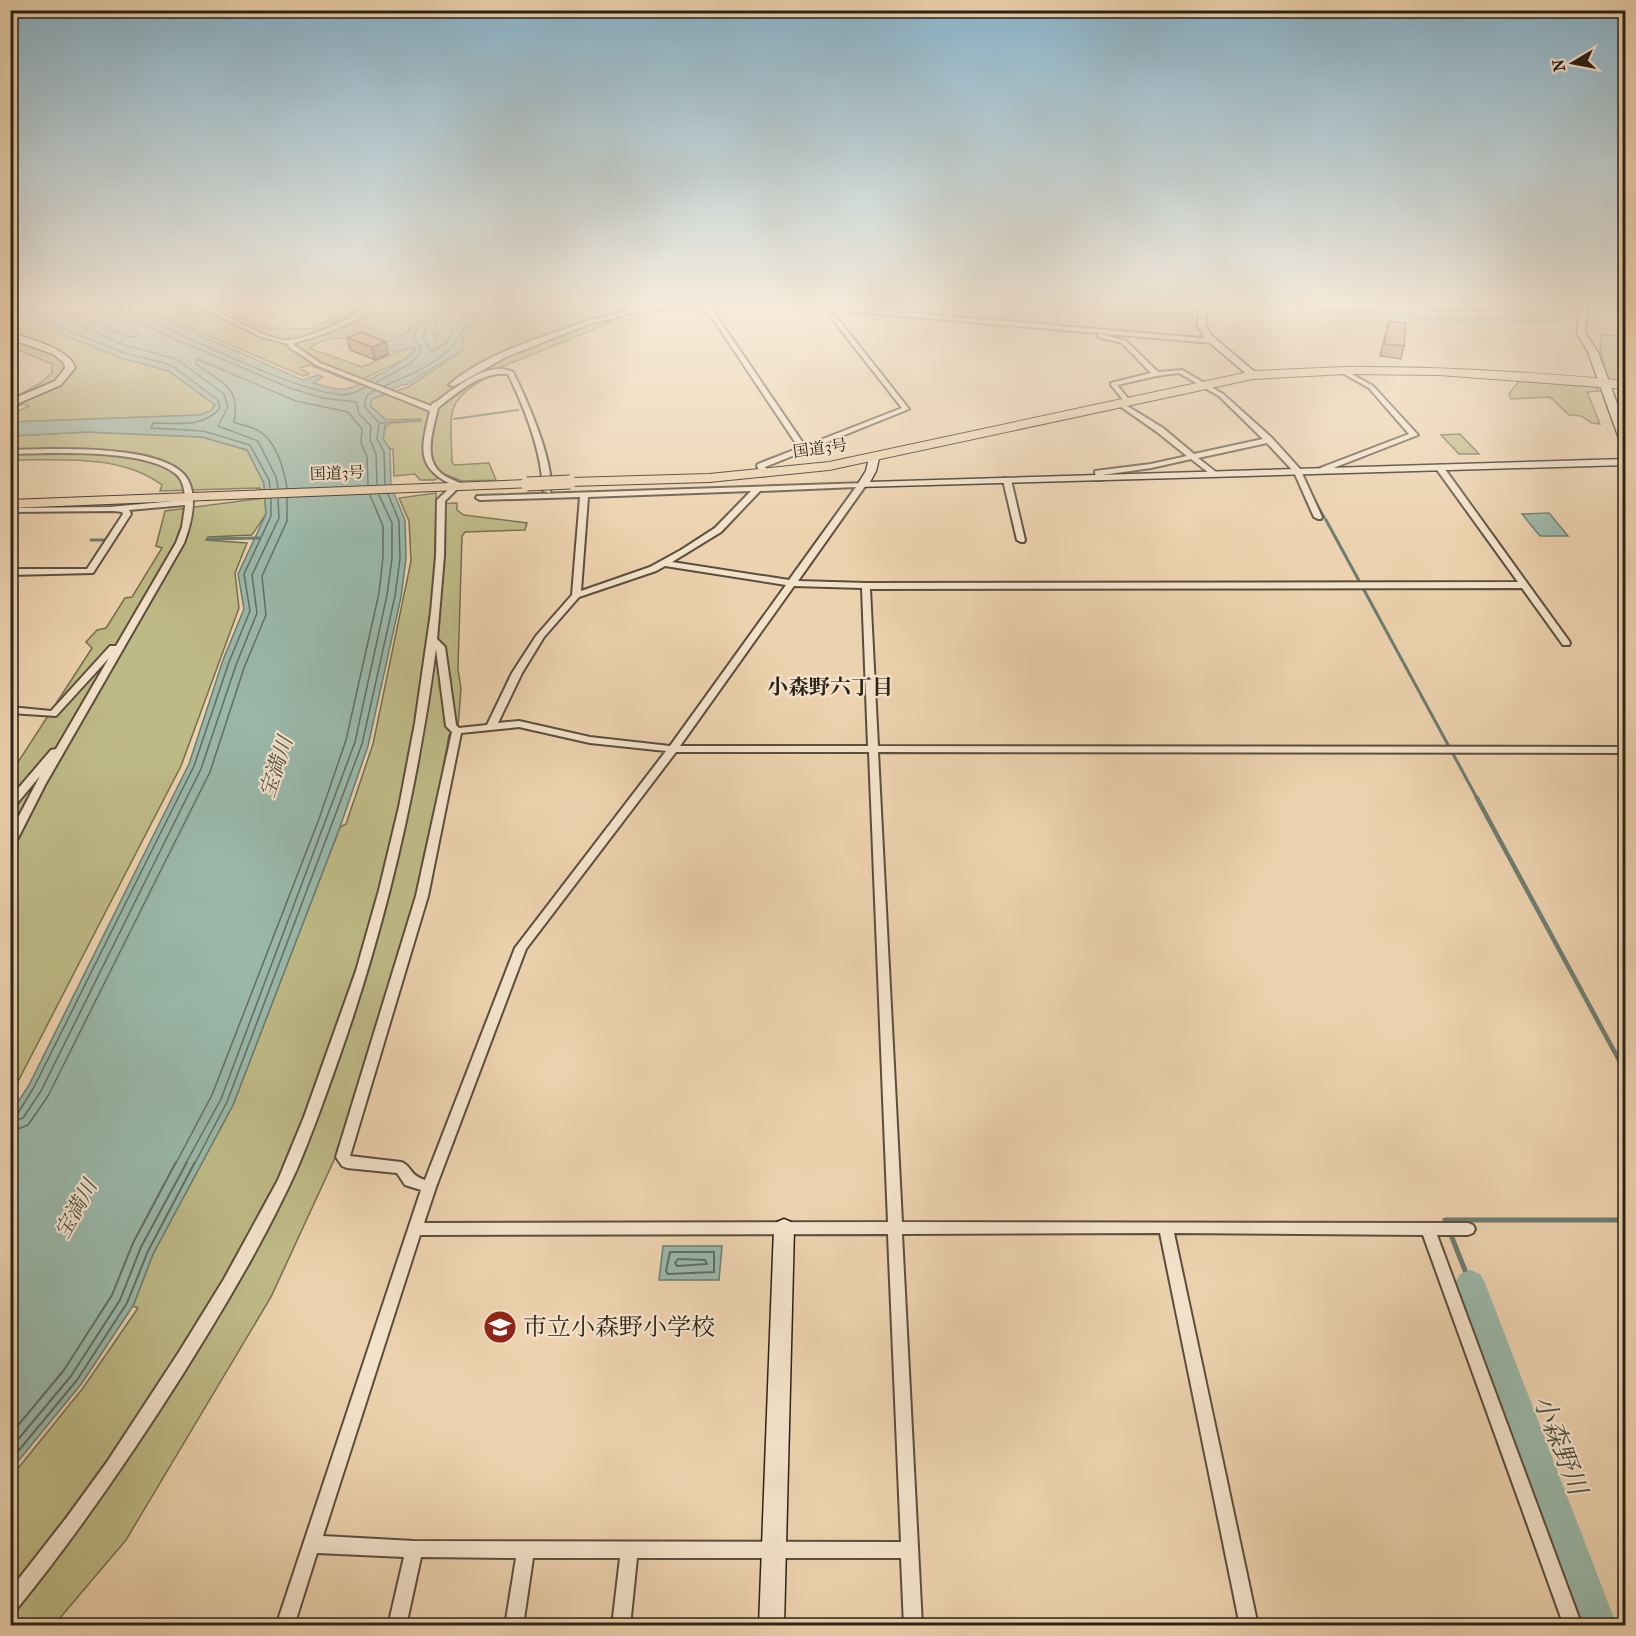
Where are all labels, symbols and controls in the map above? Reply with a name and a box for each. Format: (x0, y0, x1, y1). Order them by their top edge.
north arrow (1543, 33, 1603, 93)
text: N (1548, 57, 1569, 73)
street label: 国道3号 (792, 435, 848, 461)
street label: 国道3号 (309, 463, 365, 483)
district label: 小森野六丁目 (767, 675, 893, 699)
water label: 宝満川 (255, 731, 298, 801)
water label: 宝満川 (50, 1174, 103, 1242)
school or university icon: 市立小森野小学校 (482, 1309, 518, 1345)
place label: 市立小森野小学校 (523, 1313, 715, 1341)
water label: 小森野川 (1527, 1391, 1594, 1502)

